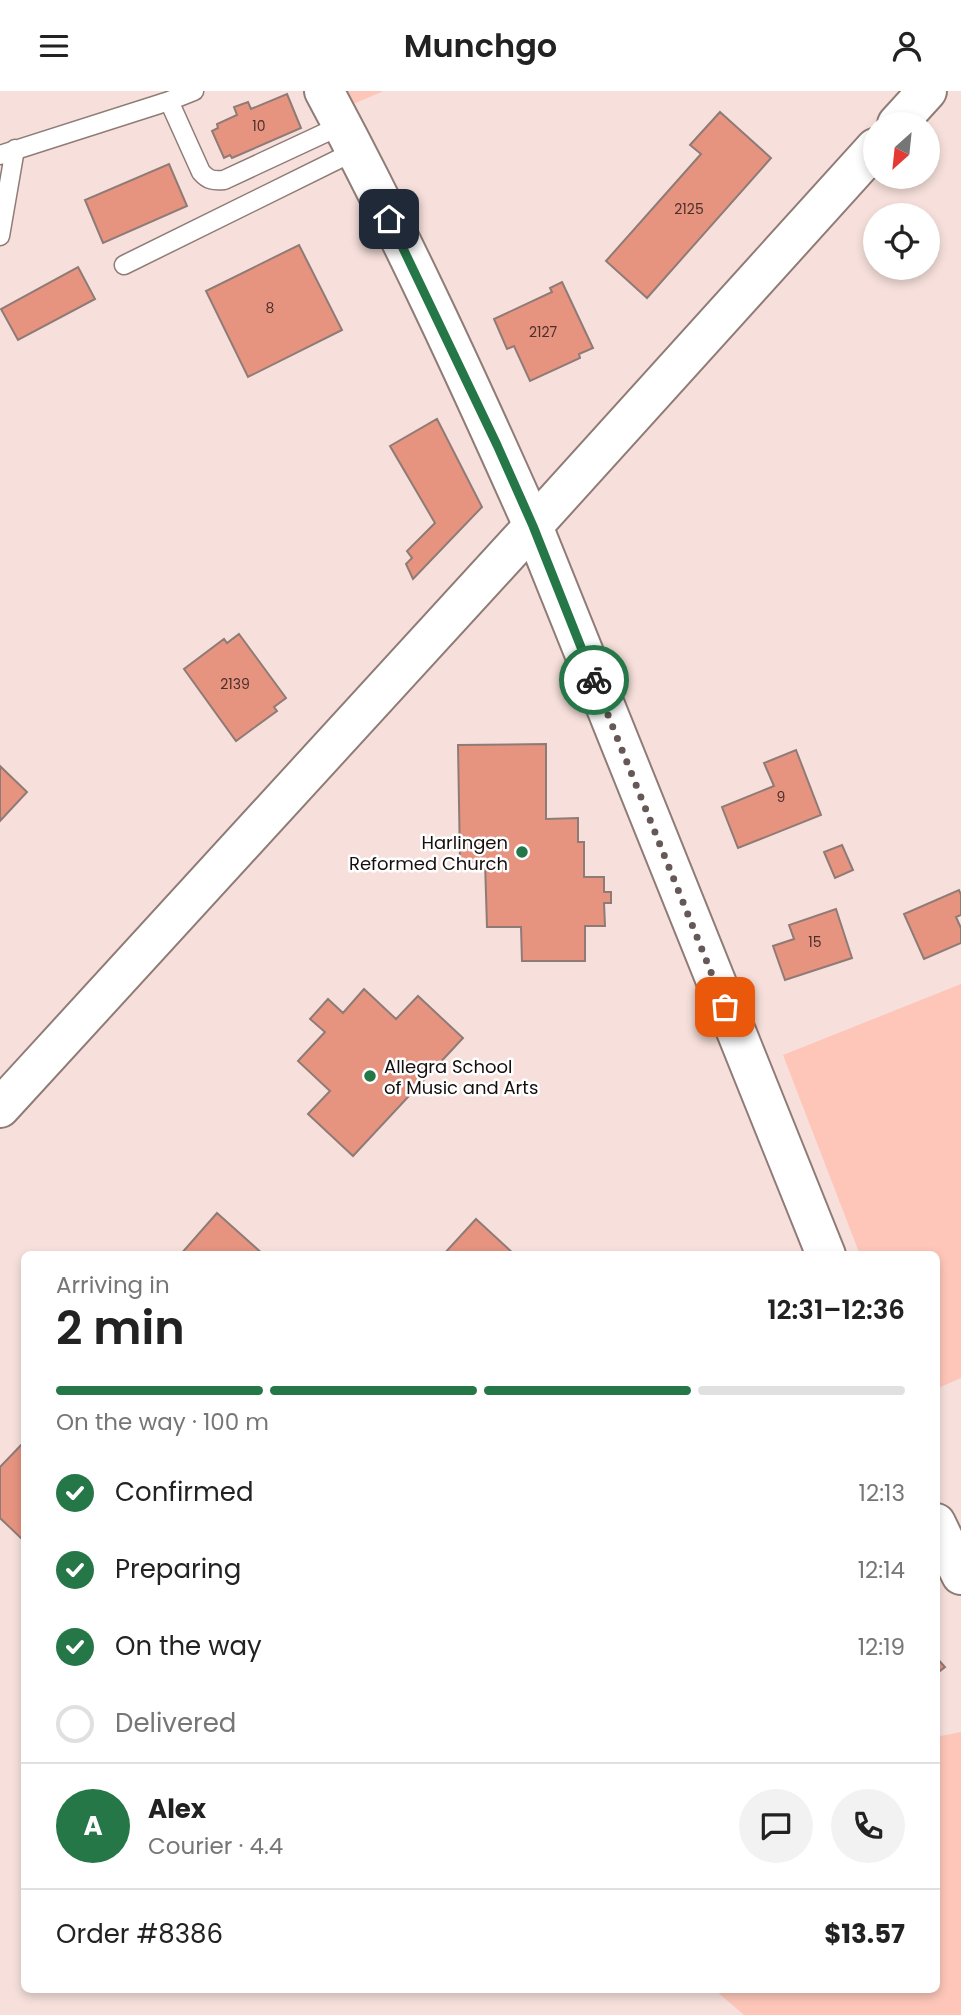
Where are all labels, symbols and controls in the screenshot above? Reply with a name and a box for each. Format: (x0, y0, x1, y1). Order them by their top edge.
text: Munchgo (404, 23, 557, 68)
icon: menu (35, 27, 73, 65)
icon: person (888, 27, 926, 65)
north arrow (863, 112, 940, 189)
map controls (863, 112, 940, 280)
house number: 10 (252, 116, 266, 136)
pin (359, 189, 419, 249)
house number: 2125 (674, 199, 704, 219)
icon: home (370, 200, 408, 238)
button: locate (863, 203, 940, 280)
house number: 8 (266, 298, 275, 318)
house number: 2127 (529, 322, 557, 342)
courier (559, 645, 629, 715)
icon: bike (575, 661, 613, 699)
house number: 2139 (220, 674, 250, 694)
house number: 9 (777, 787, 785, 807)
place label: Harlingen Reformed Church (349, 830, 508, 876)
marker: Harlingen Reformed Church (514, 844, 530, 860)
house number: 15 (808, 932, 822, 952)
pin (695, 977, 755, 1037)
icon: bag (706, 988, 744, 1026)
place label: Allegra School of Music and Arts (384, 1054, 538, 1100)
marker: Allegra School of Music and Arts (362, 1068, 378, 1084)
text: Arriving in (56, 1269, 170, 1301)
text: 12:31–12:36 (767, 1292, 905, 1328)
text: 2 min (56, 1296, 185, 1360)
text: On the way · 100 m (56, 1406, 269, 1438)
icon: check (56, 1474, 94, 1512)
text: Confirmed (115, 1474, 253, 1510)
text: 12:13 (859, 1477, 905, 1509)
icon: check (56, 1551, 94, 1589)
text: Preparing (115, 1551, 241, 1587)
text: 12:14 (858, 1554, 905, 1586)
icon: check (56, 1628, 94, 1666)
text: On the way (115, 1628, 262, 1664)
text: 12:19 (858, 1631, 905, 1663)
text: Delivered (115, 1705, 236, 1741)
button: chat (739, 1789, 813, 1863)
button: phone (831, 1789, 905, 1863)
text: Alex (148, 1791, 206, 1827)
text: A (83, 1808, 103, 1844)
text: Courier · 4.4 (148, 1830, 283, 1862)
text: Order #8386 (56, 1916, 223, 1952)
text: $13.57 (824, 1916, 905, 1952)

